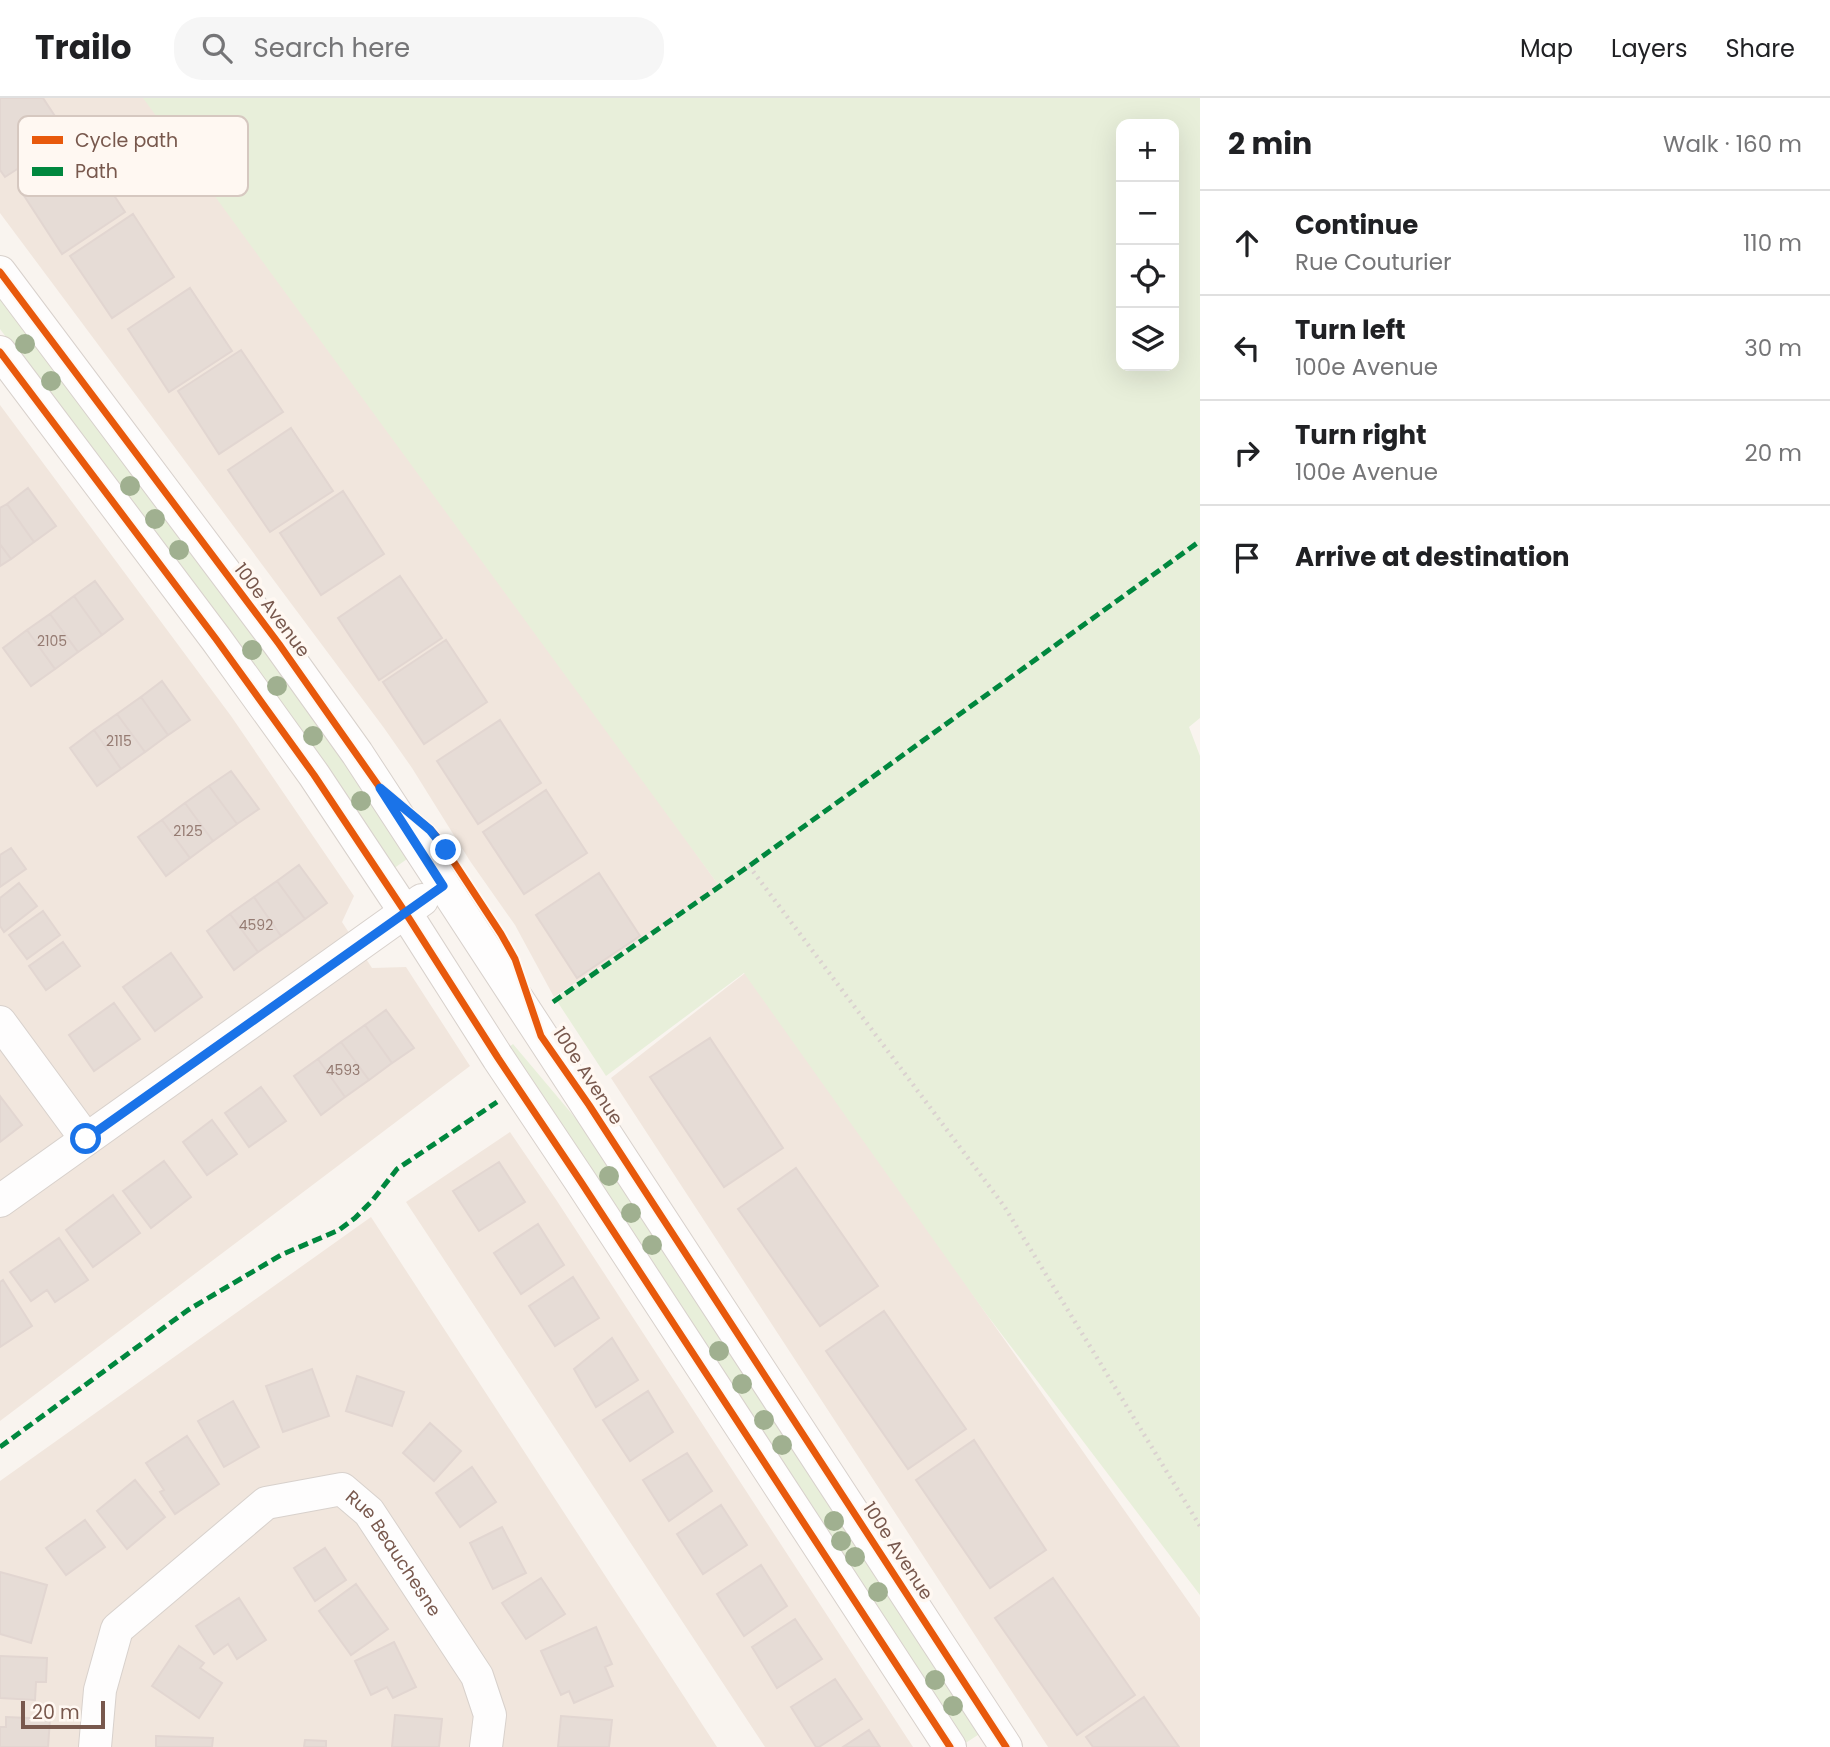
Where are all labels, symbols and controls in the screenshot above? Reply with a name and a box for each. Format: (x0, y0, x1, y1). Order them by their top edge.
search box (174, 17, 664, 80)
text: Trailo (35, 24, 132, 71)
icon: search (198, 29, 236, 67)
text: Search here (254, 30, 410, 66)
text: Map (1520, 32, 1573, 65)
text: Layers (1611, 32, 1687, 65)
text: Share (1725, 32, 1795, 65)
legend (18, 116, 248, 196)
map controls (1116, 119, 1179, 371)
button: + (1116, 119, 1179, 182)
text: 2 min (1228, 122, 1312, 165)
text: Cycle path (75, 127, 178, 154)
text: Walk · 160 m (1663, 128, 1802, 160)
text: Path (75, 158, 118, 185)
button: − (1116, 182, 1179, 245)
text: Continue (1295, 207, 1418, 243)
icon: ahead (1228, 224, 1266, 262)
text: 110 m (1743, 227, 1802, 259)
button: locate (1116, 245, 1179, 308)
text: Rue Couturier (1295, 246, 1451, 278)
button: layers (1116, 308, 1179, 371)
text: Turn left (1295, 312, 1406, 348)
icon: left (1228, 329, 1266, 367)
text: 30 m (1744, 332, 1802, 364)
text: 100e Avenue (1295, 351, 1438, 383)
text: Turn right (1295, 417, 1427, 453)
icon: right (1228, 434, 1266, 472)
text: 20 m (1744, 437, 1802, 469)
text: 100e Avenue (1295, 456, 1438, 488)
icon: arrive (1228, 539, 1266, 577)
text: Arrive at destination (1295, 539, 1570, 575)
street label: 100e Avenue (229, 557, 316, 662)
house number: 2105 (37, 631, 67, 651)
house number: 2115 (106, 731, 132, 751)
house number: 2125 (173, 821, 203, 841)
route end (430, 834, 461, 865)
house number: 4592 (239, 915, 273, 935)
street label: 100e Avenue (547, 1022, 629, 1129)
house number: 4593 (326, 1060, 360, 1080)
route start (70, 1123, 101, 1154)
street label: Rue Beauchesne (340, 1484, 447, 1621)
street label: 100e Avenue (857, 1497, 939, 1604)
scale bar (21, 1698, 105, 1730)
text: 20 m (32, 1699, 80, 1726)

